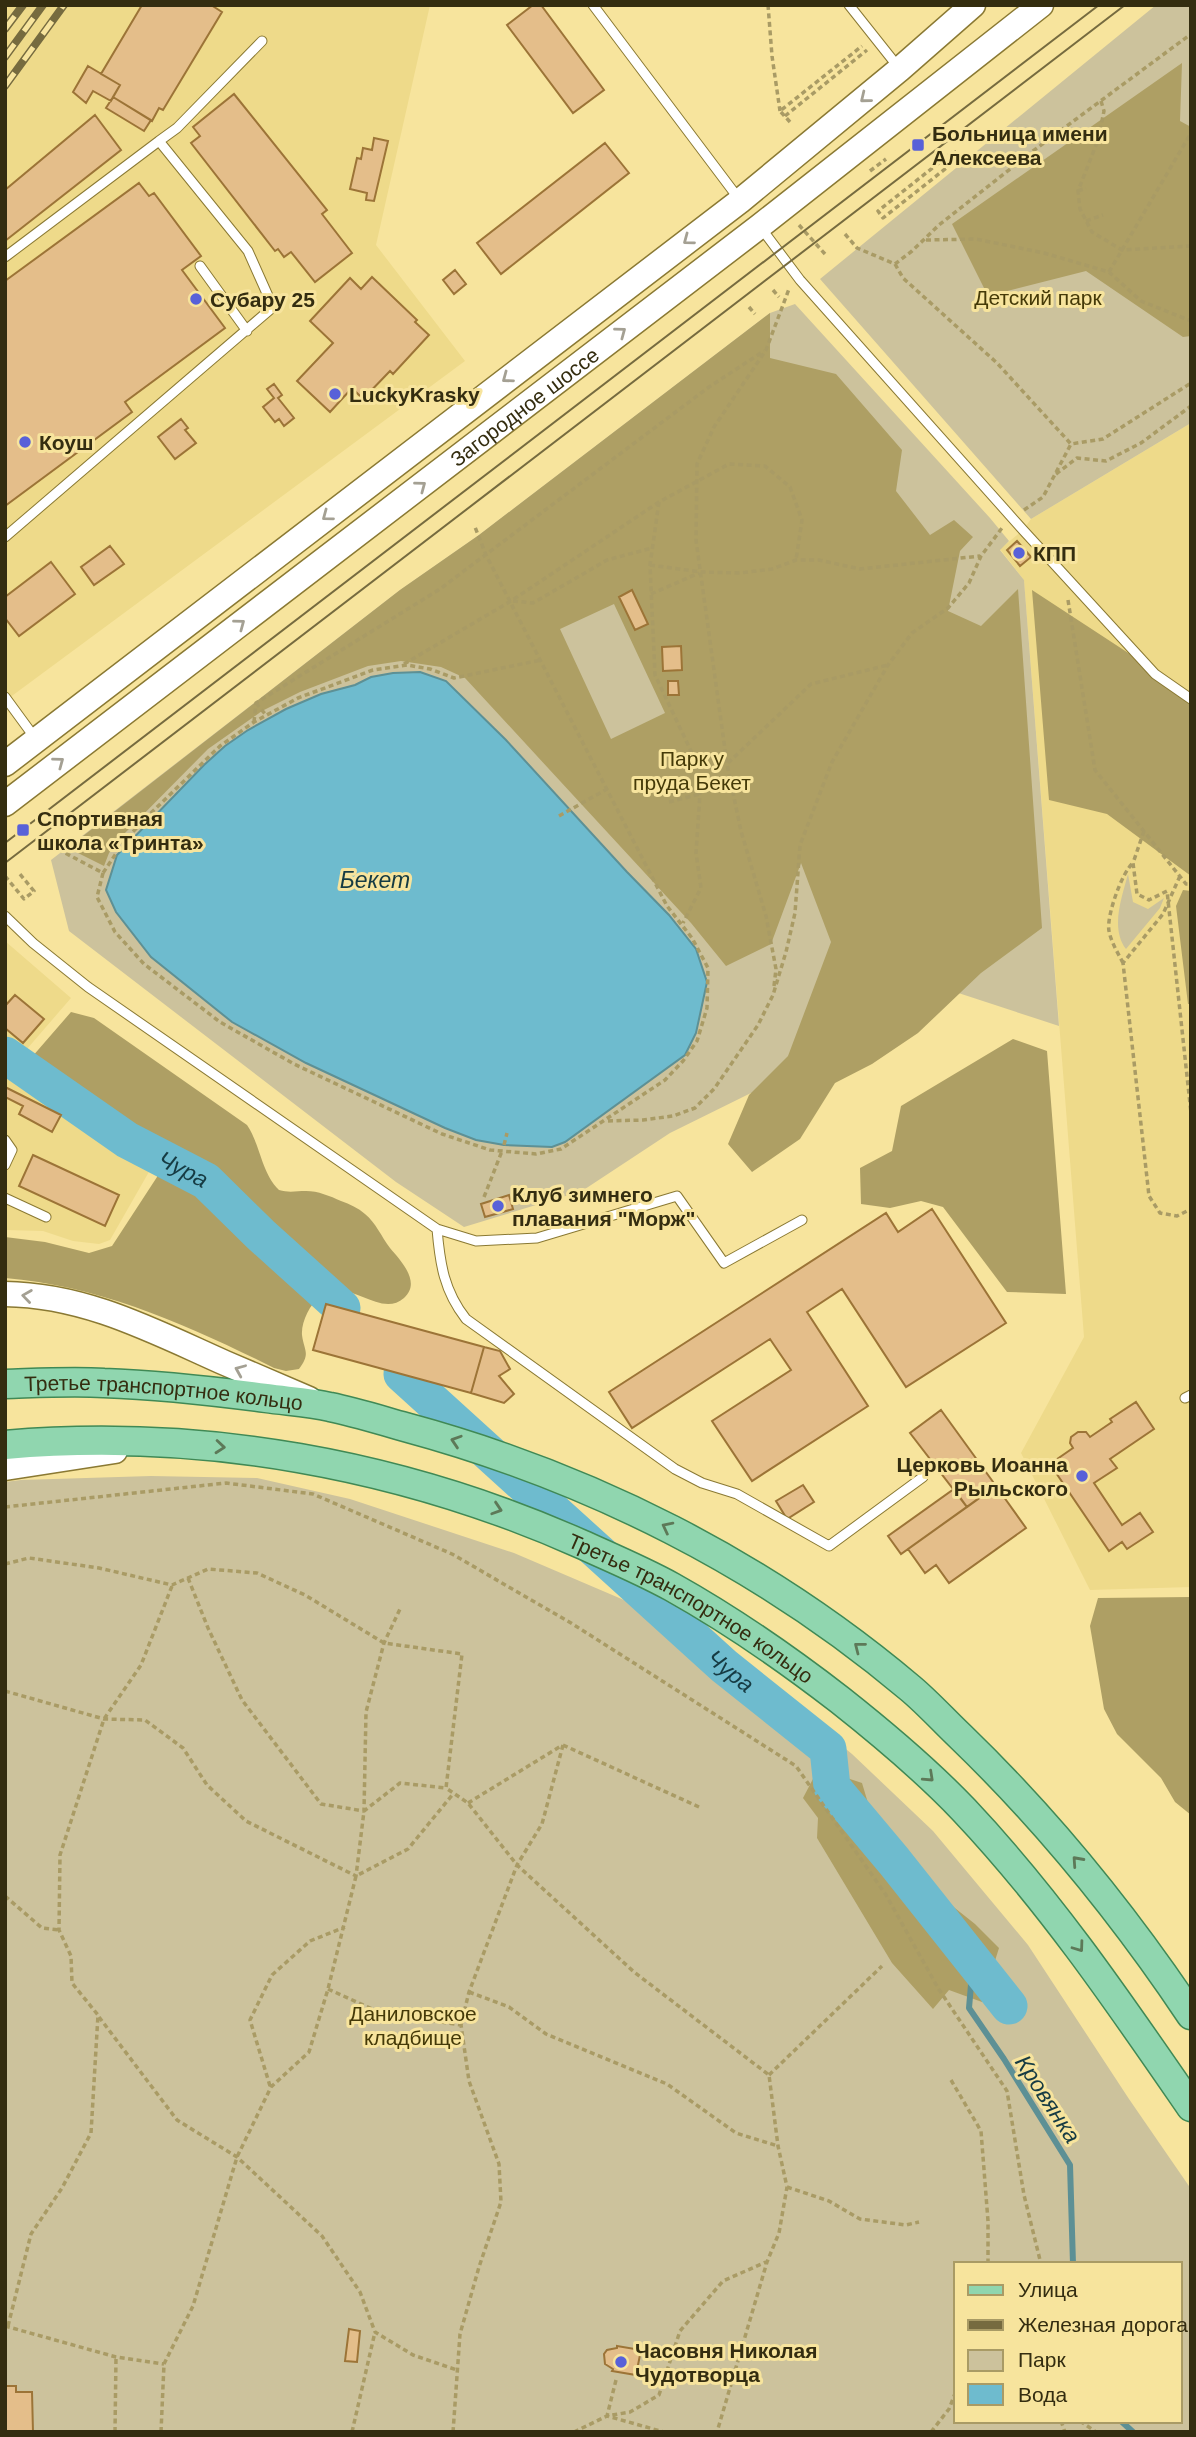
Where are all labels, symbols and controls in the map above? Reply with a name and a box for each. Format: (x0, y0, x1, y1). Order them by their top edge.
one-way arrow (861, 89, 873, 102)
place label: Больница имени Алексеева (932, 122, 1108, 169)
marker: Больница имени Алексеева (910, 137, 926, 153)
one-way arrow (683, 232, 696, 244)
park label: Детский парк (974, 286, 1103, 309)
place label: Субару 25 (210, 288, 315, 311)
marker: Субару 25 (188, 291, 204, 307)
one-way arrow (613, 328, 625, 341)
street label: Загородное шоссе (446, 342, 603, 470)
one-way arrow (503, 370, 515, 383)
place label: LuckyKrasky (349, 383, 480, 406)
marker: LuckyKrasky (327, 386, 343, 402)
place label: Коуш (39, 431, 94, 454)
marker: Коуш (17, 434, 33, 450)
one-way arrow (413, 481, 425, 494)
one-way arrow (322, 508, 334, 521)
place label: КПП (1033, 542, 1076, 565)
marker: КПП (1011, 545, 1027, 561)
one-way arrow (232, 620, 245, 633)
park label: Парк у пруда Бекет (633, 747, 751, 794)
one-way arrow (52, 758, 64, 771)
place label: Спортивная школа «Тринта» (37, 807, 204, 854)
marker: Спортивная школа «Тринта» (15, 822, 31, 838)
water label: Бекет (340, 867, 410, 893)
water label: Чура (154, 1146, 213, 1193)
place label: Клуб зимнего плавания "Морж" (512, 1183, 695, 1230)
marker: Клуб зимнего плавания "Морж" (490, 1198, 506, 1214)
one-way arrow (21, 1289, 32, 1304)
one-way arrow (235, 1364, 247, 1378)
street label: Третье транспортное кольцо (24, 1371, 304, 1414)
one-way arrow (451, 1435, 463, 1449)
one-way arrow (215, 1439, 226, 1454)
place label: Церковь Иоанна Рыльского (897, 1453, 1068, 1500)
marker: Церковь Иоанна Рыльского (1074, 1468, 1090, 1484)
one-way arrow (490, 1501, 502, 1516)
one-way arrow (662, 1521, 674, 1535)
street label: Третье транспортное кольцо (565, 1528, 818, 1687)
one-way arrow (854, 1643, 867, 1656)
water label: Чура (702, 1644, 759, 1698)
one-way arrow (921, 1769, 934, 1781)
one-way arrow (1073, 1857, 1086, 1870)
one-way arrow (1071, 1940, 1083, 1952)
park label: Даниловское кладбище (349, 2002, 477, 2049)
water label: Кровянка (1010, 2050, 1086, 2148)
legend (954, 2262, 1182, 2423)
text: Улица (1018, 2278, 1078, 2301)
text: Железная дорога (1018, 2313, 1188, 2336)
place label: Часовня Николая Чудотворца (635, 2339, 818, 2386)
text: Парк (1018, 2348, 1066, 2371)
marker: Часовня Николая Чудотворца (613, 2354, 629, 2370)
text: Вода (1018, 2383, 1067, 2406)

